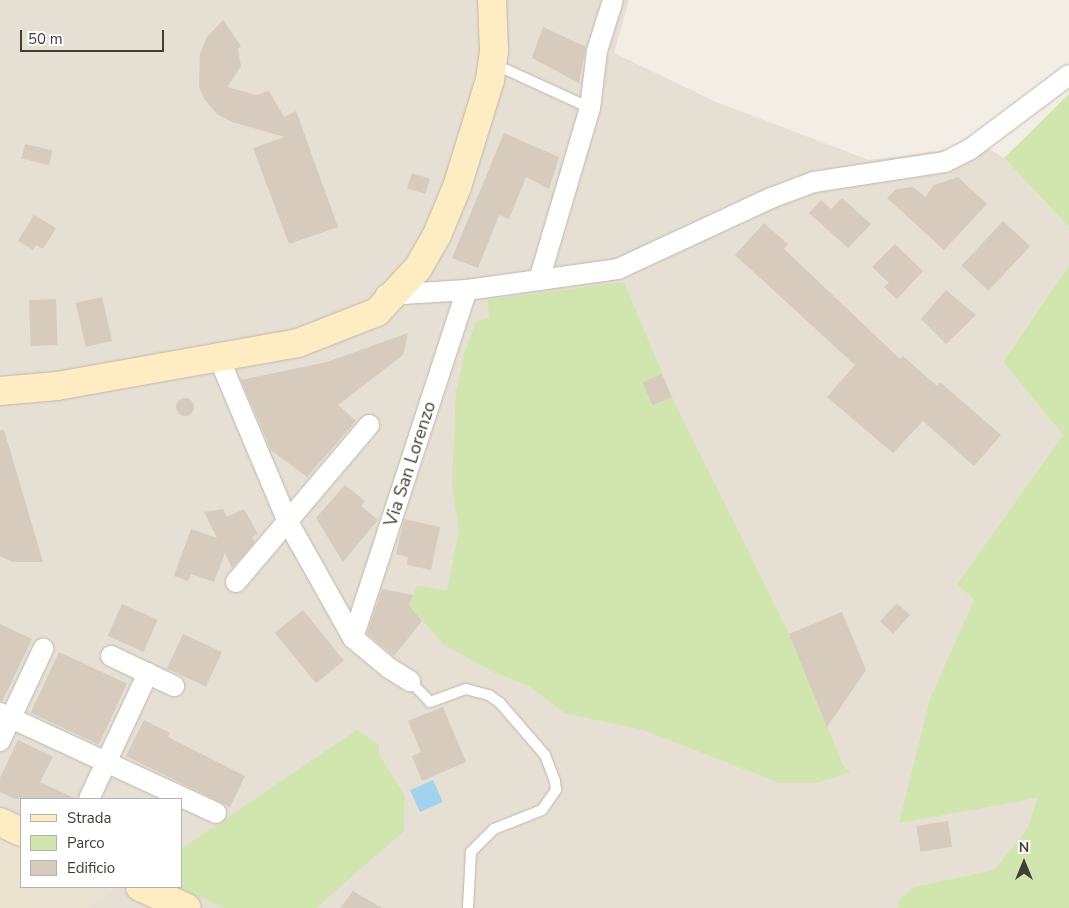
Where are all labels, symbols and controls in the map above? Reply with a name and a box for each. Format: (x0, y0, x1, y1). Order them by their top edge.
scale bar (22, 20, 166, 52)
text: 50 m (28, 29, 63, 49)
street label: Via San Lorenzo (380, 399, 440, 529)
legend (20, 798, 182, 888)
text: Strada (67, 808, 111, 828)
text: Parco (67, 833, 105, 853)
north arrow (999, 838, 1049, 888)
text: N (1019, 838, 1029, 857)
text: Edificio (67, 858, 115, 878)

